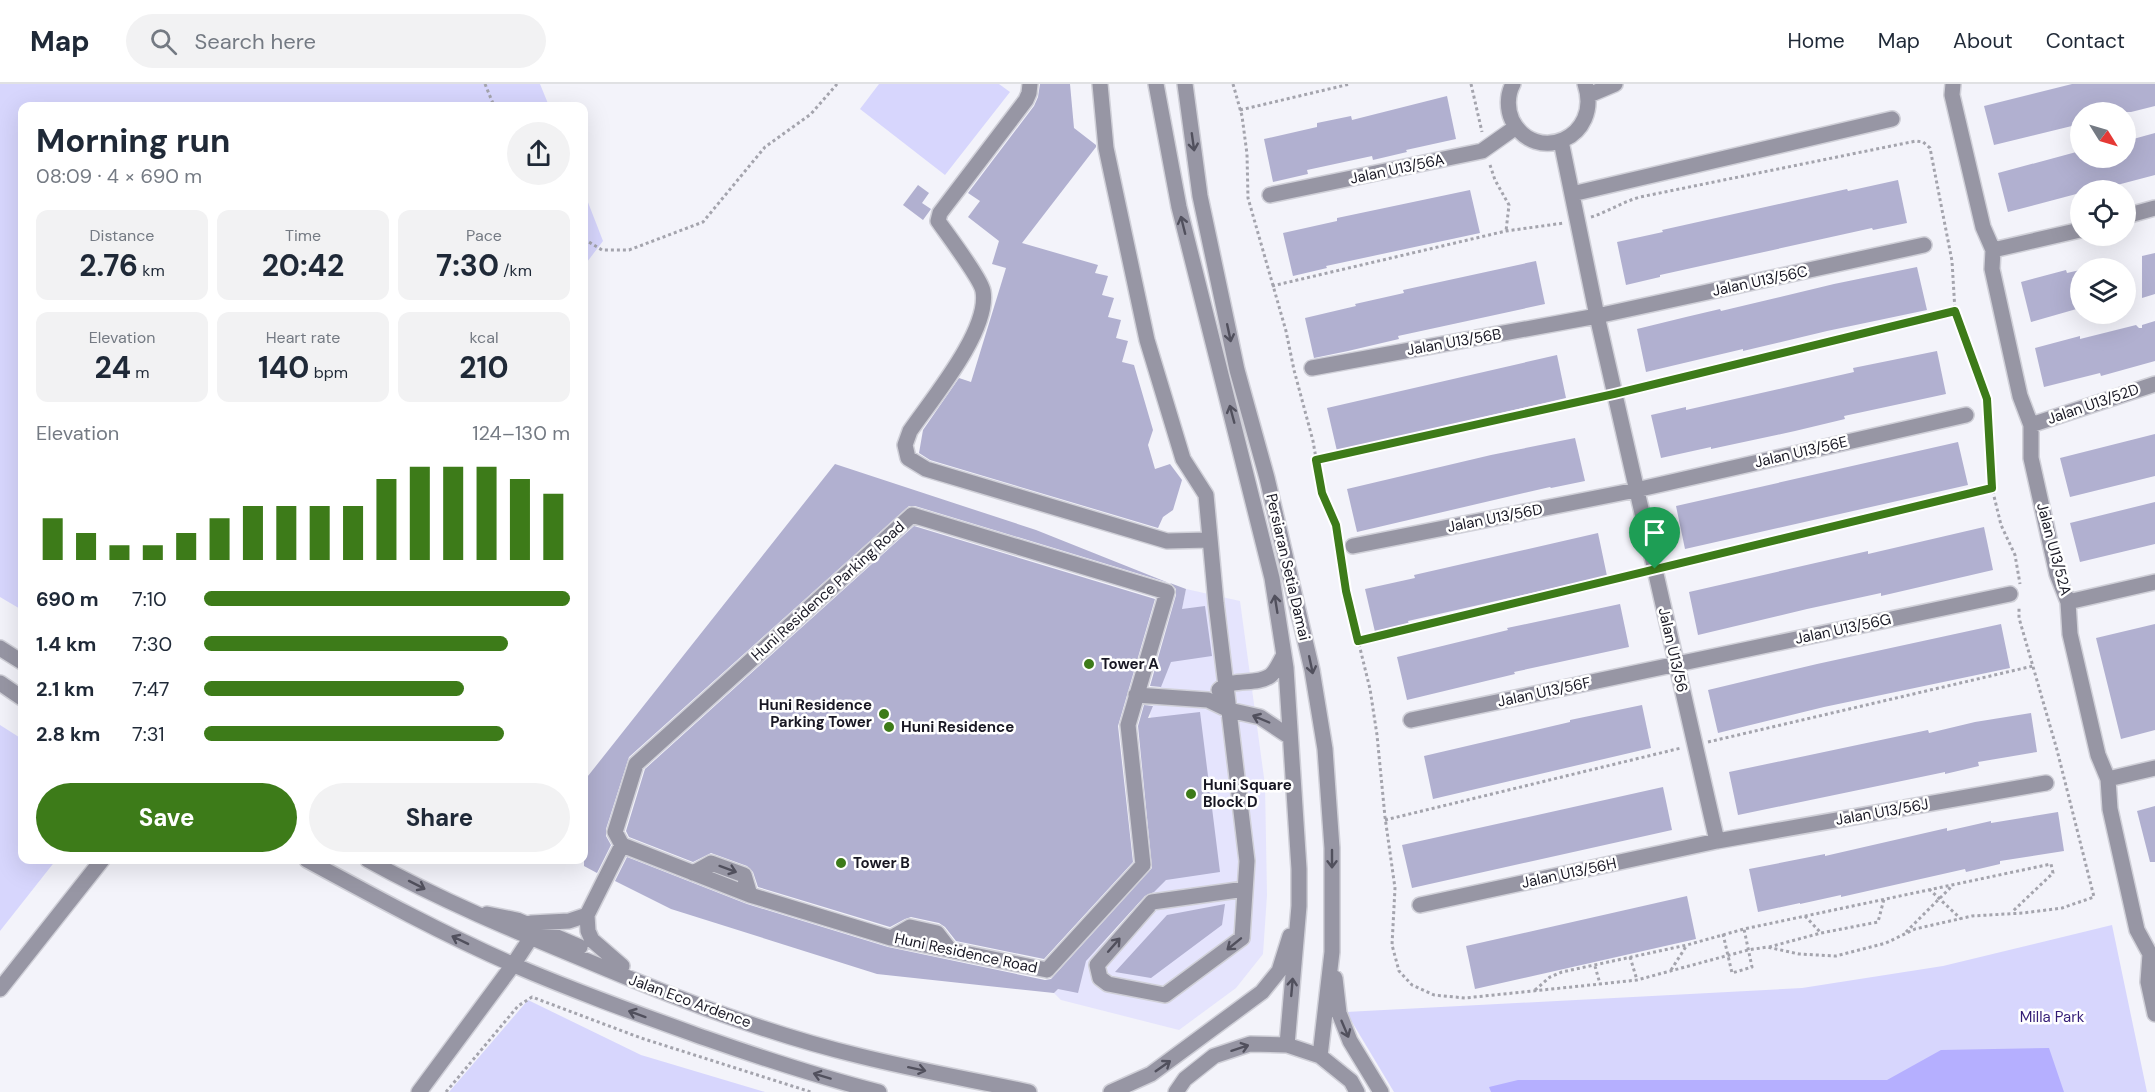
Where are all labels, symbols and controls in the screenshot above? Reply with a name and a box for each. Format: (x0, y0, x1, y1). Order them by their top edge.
search box (126, 14, 546, 68)
text: Map (30, 23, 90, 60)
icon: search (147, 25, 180, 58)
text: Search here (195, 27, 316, 56)
text: Home (1787, 27, 1845, 55)
text: Map (1878, 27, 1920, 55)
text: About (1953, 27, 2013, 55)
text: Contact (2046, 27, 2125, 55)
north arrow (2070, 102, 2136, 168)
map controls (2070, 102, 2136, 324)
text: Morning run (36, 119, 230, 162)
button: share (507, 122, 570, 185)
one-way arrow (1187, 132, 1198, 151)
street label: Jalan U13/56A (1348, 149, 1446, 189)
text: 08:09 · 4 × 690 m (36, 163, 202, 189)
button: locate (2070, 180, 2136, 246)
one-way arrow (1177, 216, 1189, 235)
text: Distance (90, 225, 154, 246)
text: Time (285, 225, 321, 246)
text: Pace (466, 225, 502, 246)
text: 2.76 (79, 246, 138, 285)
text: 20:42 (262, 246, 344, 285)
text: 7:30 (436, 246, 499, 285)
button: layers (2070, 258, 2136, 324)
text: km (138, 260, 165, 281)
text: /km (499, 260, 532, 281)
street label: Jalan U13/56C (1710, 261, 1810, 301)
one-way arrow (1224, 323, 1235, 343)
street label: Jalan U13/56B (1405, 324, 1503, 360)
text: Elevation (89, 327, 155, 348)
text: Heart rate (266, 327, 340, 348)
text: kcal (470, 327, 498, 348)
text: 24 (94, 348, 131, 387)
text: 140 (258, 348, 310, 387)
text: 210 (459, 348, 509, 387)
text: m (131, 362, 150, 383)
text: bpm (310, 362, 348, 383)
street label: Jalan U13/52D (2044, 379, 2142, 429)
one-way arrow (1225, 405, 1237, 424)
text: Elevation (36, 420, 119, 446)
text: 124–130 m (472, 420, 570, 446)
street label: Jalan U13/56E (1753, 432, 1849, 472)
street label: Persiaran Setia Damai (1261, 492, 1315, 642)
street label: Jalan U13/56D (1446, 499, 1544, 537)
street label: Jalan U13/52A (2032, 500, 2076, 598)
pin (1629, 507, 1680, 569)
icon: arrive (1638, 516, 1671, 549)
street label: Huni Residence Parking Road (747, 517, 909, 665)
text: 690 m (36, 586, 99, 612)
text: 7:10 (132, 586, 167, 612)
one-way arrow (1270, 595, 1281, 614)
street label: Jalan U13/56 (1654, 606, 1692, 694)
street label: Jalan U13/56G (1793, 609, 1893, 649)
text: 1.4 km (36, 631, 96, 657)
text: 7:30 (132, 631, 172, 657)
place label: Tower A (1101, 654, 1159, 674)
one-way arrow (1306, 655, 1317, 675)
marker: Tower A (1082, 657, 1096, 671)
street label: Jalan U13/56F (1496, 672, 1592, 712)
text: 2.1 km (36, 676, 94, 702)
text: 7:47 (132, 676, 170, 702)
place label: Huni Residence Parking Tower (759, 695, 872, 732)
marker: Huni Residence Parking Tower (877, 707, 891, 721)
one-way arrow (1253, 713, 1271, 724)
place label: Huni Residence (901, 717, 1014, 737)
marker: Huni Residence (882, 720, 896, 734)
text: 2.8 km (36, 721, 100, 747)
text: 7:31 (132, 721, 164, 747)
place label: Huni Square Block D (1203, 775, 1292, 812)
button: Save (36, 783, 297, 852)
button: Share (309, 783, 570, 852)
marker: Huni Square Block D (1184, 787, 1198, 801)
street label: Jalan U13/56J (1834, 794, 1930, 830)
one-way arrow (1326, 848, 1338, 868)
place label: Tower B (853, 853, 910, 873)
street label: Jalan U13/56H (1520, 853, 1618, 893)
marker: Tower B (834, 856, 848, 870)
one-way arrow (718, 864, 737, 875)
one-way arrow (408, 880, 426, 892)
street label: Huni Residence Road (893, 928, 1039, 978)
one-way arrow (451, 933, 469, 945)
one-way arrow (1108, 937, 1121, 953)
one-way arrow (1226, 937, 1242, 950)
street label: Jalan Eco Ardence (626, 970, 754, 1032)
one-way arrow (1287, 977, 1298, 997)
park label: Milla Park (2020, 1007, 2085, 1027)
one-way arrow (629, 1008, 647, 1019)
one-way arrow (1340, 1020, 1352, 1038)
one-way arrow (1230, 1042, 1249, 1053)
one-way arrow (1154, 1059, 1170, 1072)
one-way arrow (907, 1063, 926, 1075)
one-way arrow (813, 1070, 832, 1081)

